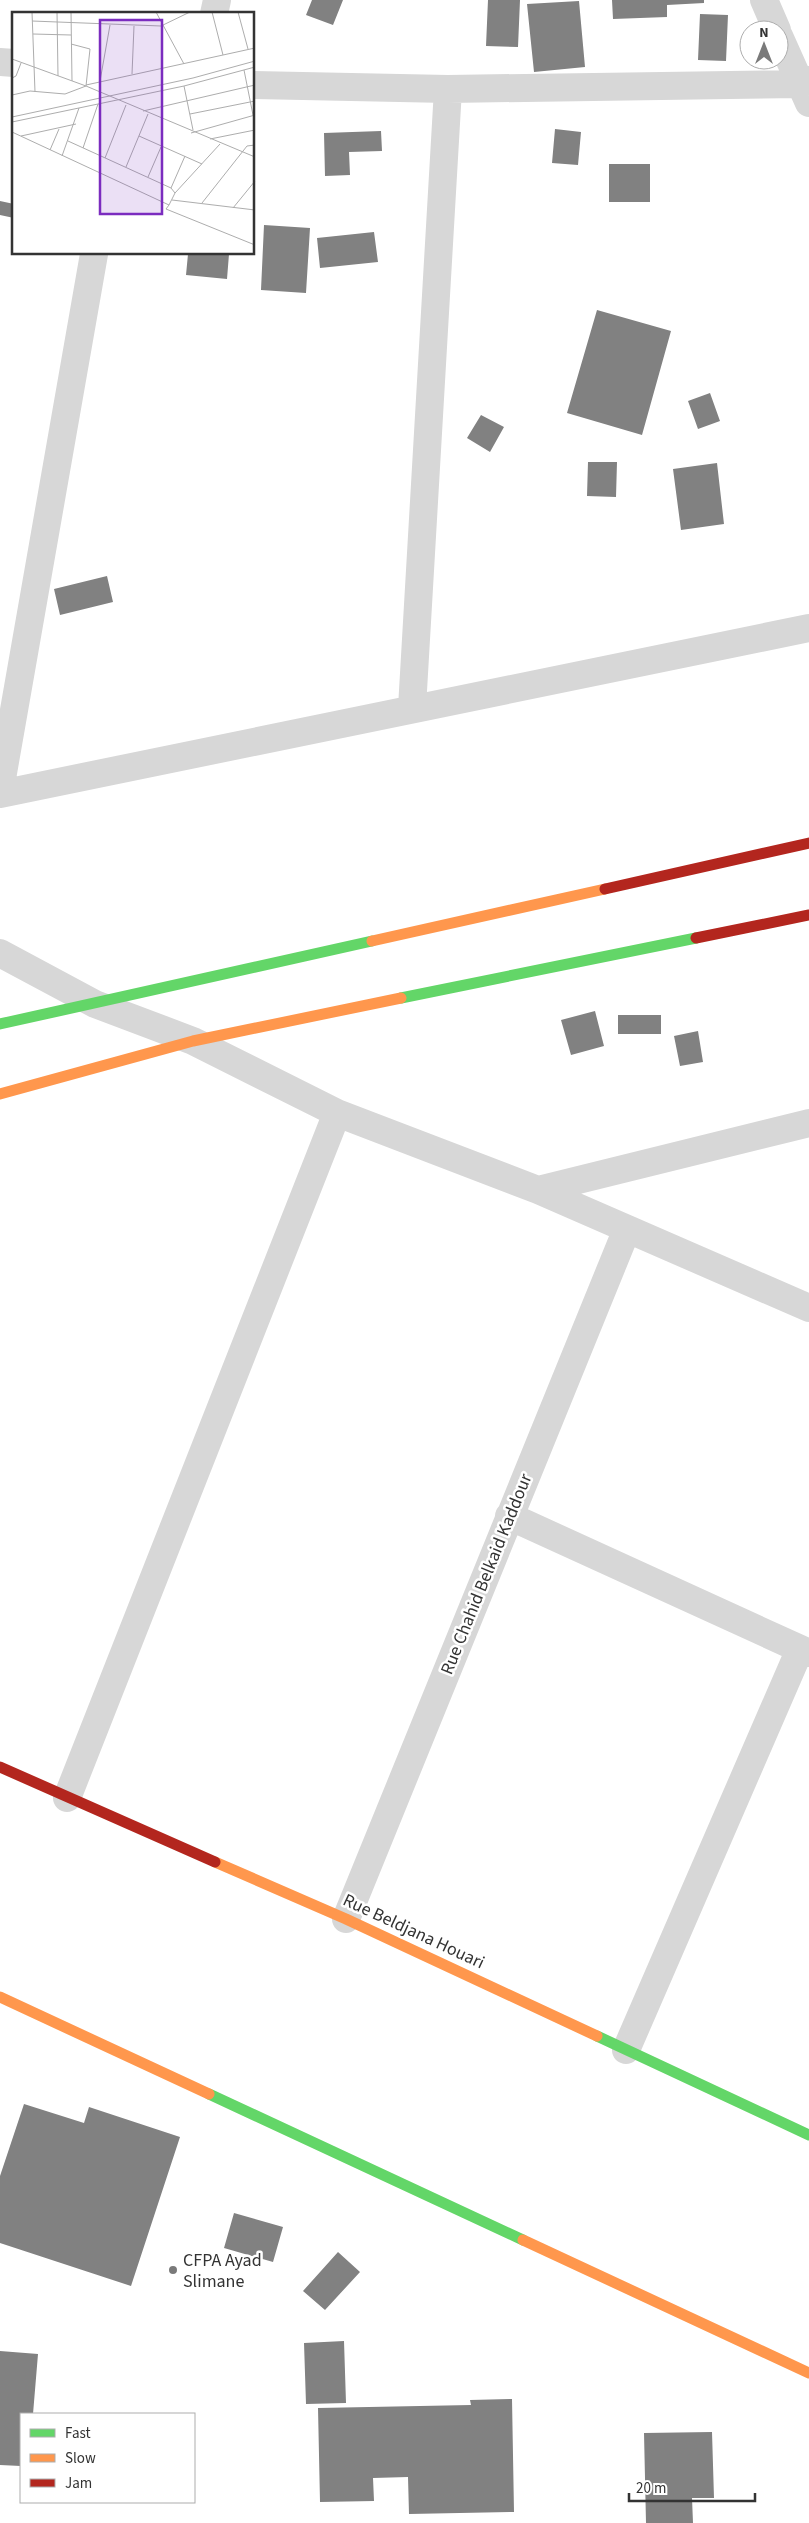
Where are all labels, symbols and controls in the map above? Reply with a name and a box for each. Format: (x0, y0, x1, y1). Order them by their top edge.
inset map (12, 12, 255, 255)
north arrow (739, 20, 789, 70)
text: N (759, 23, 769, 43)
street label: Rue Chahid Belkaid Kaddour (435, 1469, 539, 1678)
street label: Rue Beldjana Houari (339, 1888, 489, 1975)
place label: CFPA Ayad Slimane (183, 2248, 262, 2294)
marker: CFPA Ayad Slimane (167, 2264, 179, 2276)
legend (20, 2413, 195, 2503)
text: Fast (65, 2423, 91, 2444)
text: Slow (65, 2448, 96, 2469)
scale bar (629, 2470, 755, 2502)
text: Jam (65, 2473, 92, 2494)
text: 20 m (636, 2478, 666, 2499)

